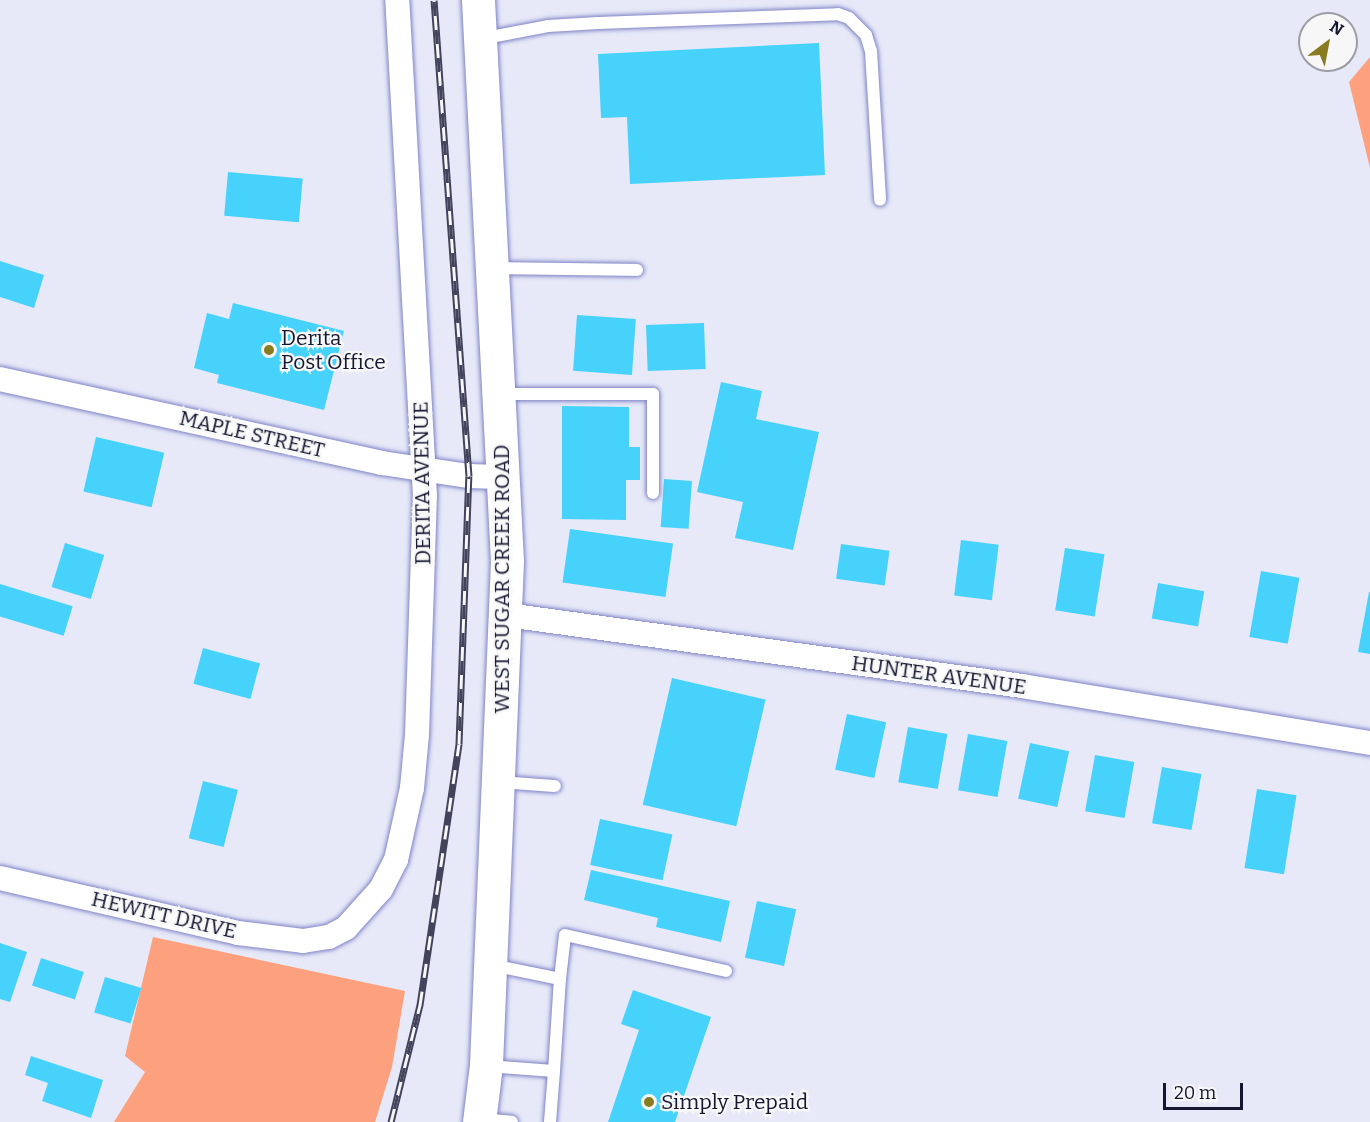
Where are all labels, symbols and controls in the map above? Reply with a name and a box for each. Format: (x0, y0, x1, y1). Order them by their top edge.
north arrow (1298, 12, 1358, 72)
text: N (1326, 17, 1347, 39)
place label: Derita Post Office (281, 325, 386, 375)
marker: Derita Post Office (262, 343, 276, 357)
street label: DERITA AVENUE (408, 401, 436, 565)
street label: MAPLE STREET (177, 405, 327, 463)
street label: WEST SUGAR CREEK ROAD (489, 445, 515, 713)
street label: HUNTER AVENUE (850, 650, 1028, 700)
street label: HEWITT DRIVE (89, 886, 239, 944)
scale bar (1166, 1071, 1246, 1109)
text: 20 m (1174, 1082, 1216, 1104)
place label: Simply Prepaid (661, 1089, 808, 1115)
marker: Simply Prepaid (642, 1095, 656, 1109)

